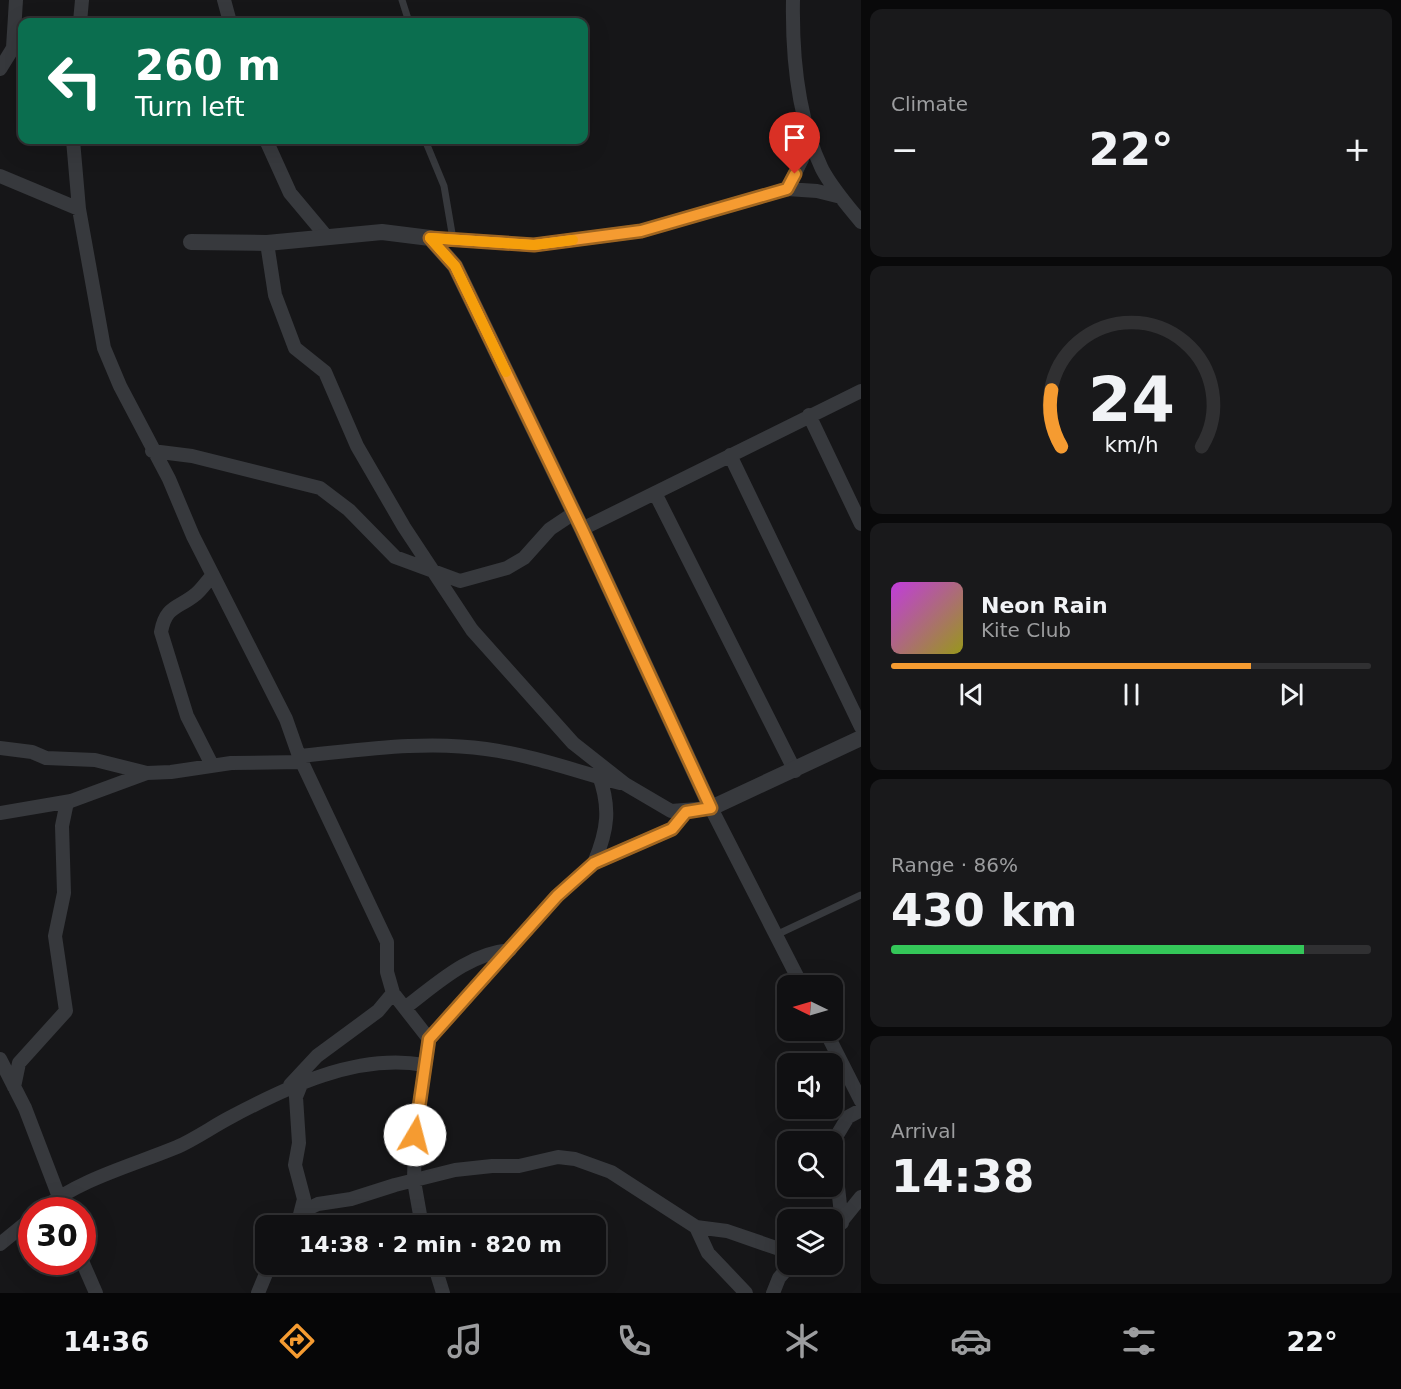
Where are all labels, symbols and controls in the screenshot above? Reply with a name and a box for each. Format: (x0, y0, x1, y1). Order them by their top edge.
text: 260 m (135, 41, 281, 90)
icon: left (36, 42, 114, 120)
text: Turn left (135, 91, 245, 122)
text: Climate (891, 92, 968, 116)
pin (769, 112, 820, 174)
icon: arrive (778, 121, 811, 154)
text: 22° (1088, 123, 1174, 176)
text: − (891, 130, 919, 169)
text: + (1343, 130, 1371, 169)
text: 24 (1088, 363, 1174, 436)
text: km/h (1104, 432, 1158, 457)
text: Neon Rain (981, 593, 1108, 618)
text: Kite Club (981, 618, 1071, 642)
icon: previous (955, 678, 988, 711)
icon: pause (1115, 678, 1148, 711)
icon: next (1275, 678, 1308, 711)
text: Range · 86% (891, 853, 1018, 877)
text: 430 km (891, 884, 1077, 937)
north arrow (777, 975, 843, 1041)
map controls (777, 975, 843, 1275)
button: sound (777, 1053, 843, 1119)
position arrow (383, 1103, 447, 1167)
text: Arrival (891, 1119, 956, 1143)
button: search (777, 1131, 843, 1197)
text: 14:38 (891, 1150, 1034, 1203)
speed limit sign: 30 (18, 1197, 96, 1275)
button: layers (777, 1209, 843, 1275)
text: 14:38 · 2 min · 820 m (299, 1232, 562, 1257)
icon: directions (276, 1320, 318, 1362)
icon: music (444, 1320, 486, 1362)
icon: phone (613, 1320, 655, 1362)
icon: climate (781, 1320, 823, 1362)
icon: car (950, 1320, 992, 1362)
icon: filters (1118, 1320, 1160, 1362)
text: 14:36 (63, 1326, 149, 1357)
text: 22° (1287, 1326, 1338, 1357)

